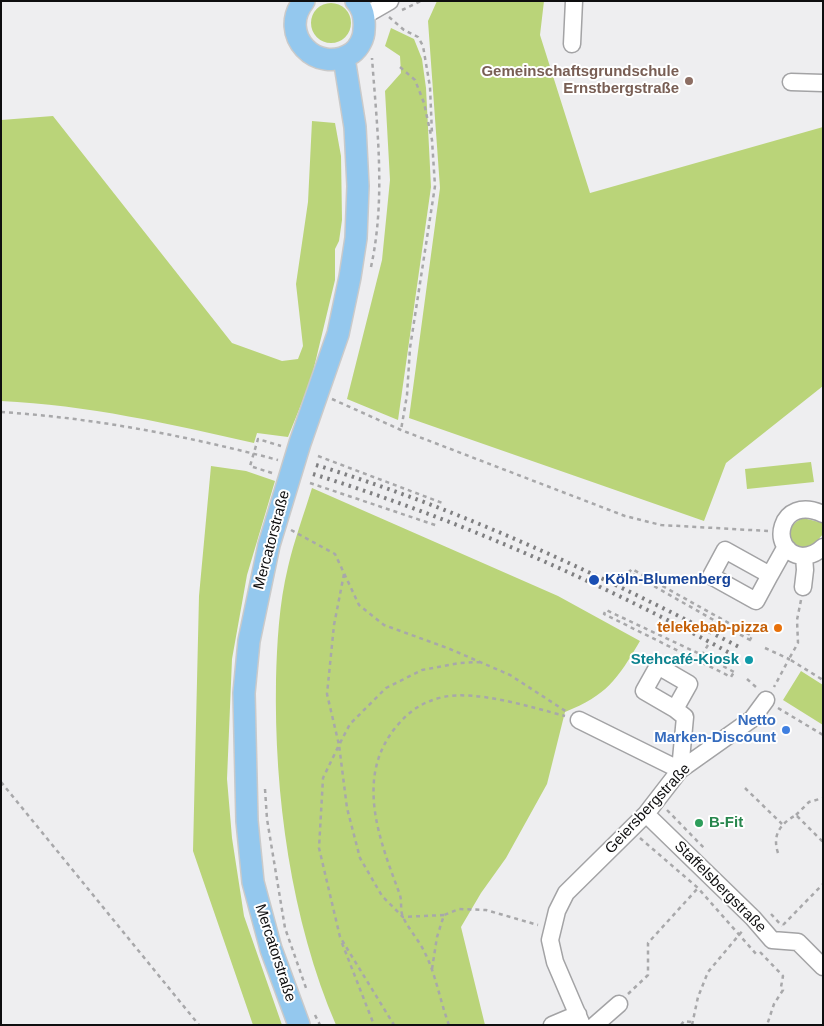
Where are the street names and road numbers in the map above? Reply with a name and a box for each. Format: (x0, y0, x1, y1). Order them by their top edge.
street label: Mercatorstraße (250, 489, 294, 591)
street label: Geiersbergstraße (602, 760, 694, 858)
street label: Staffelsbergstraße (670, 837, 770, 937)
street label: Mercatorstraße (251, 902, 299, 1004)

